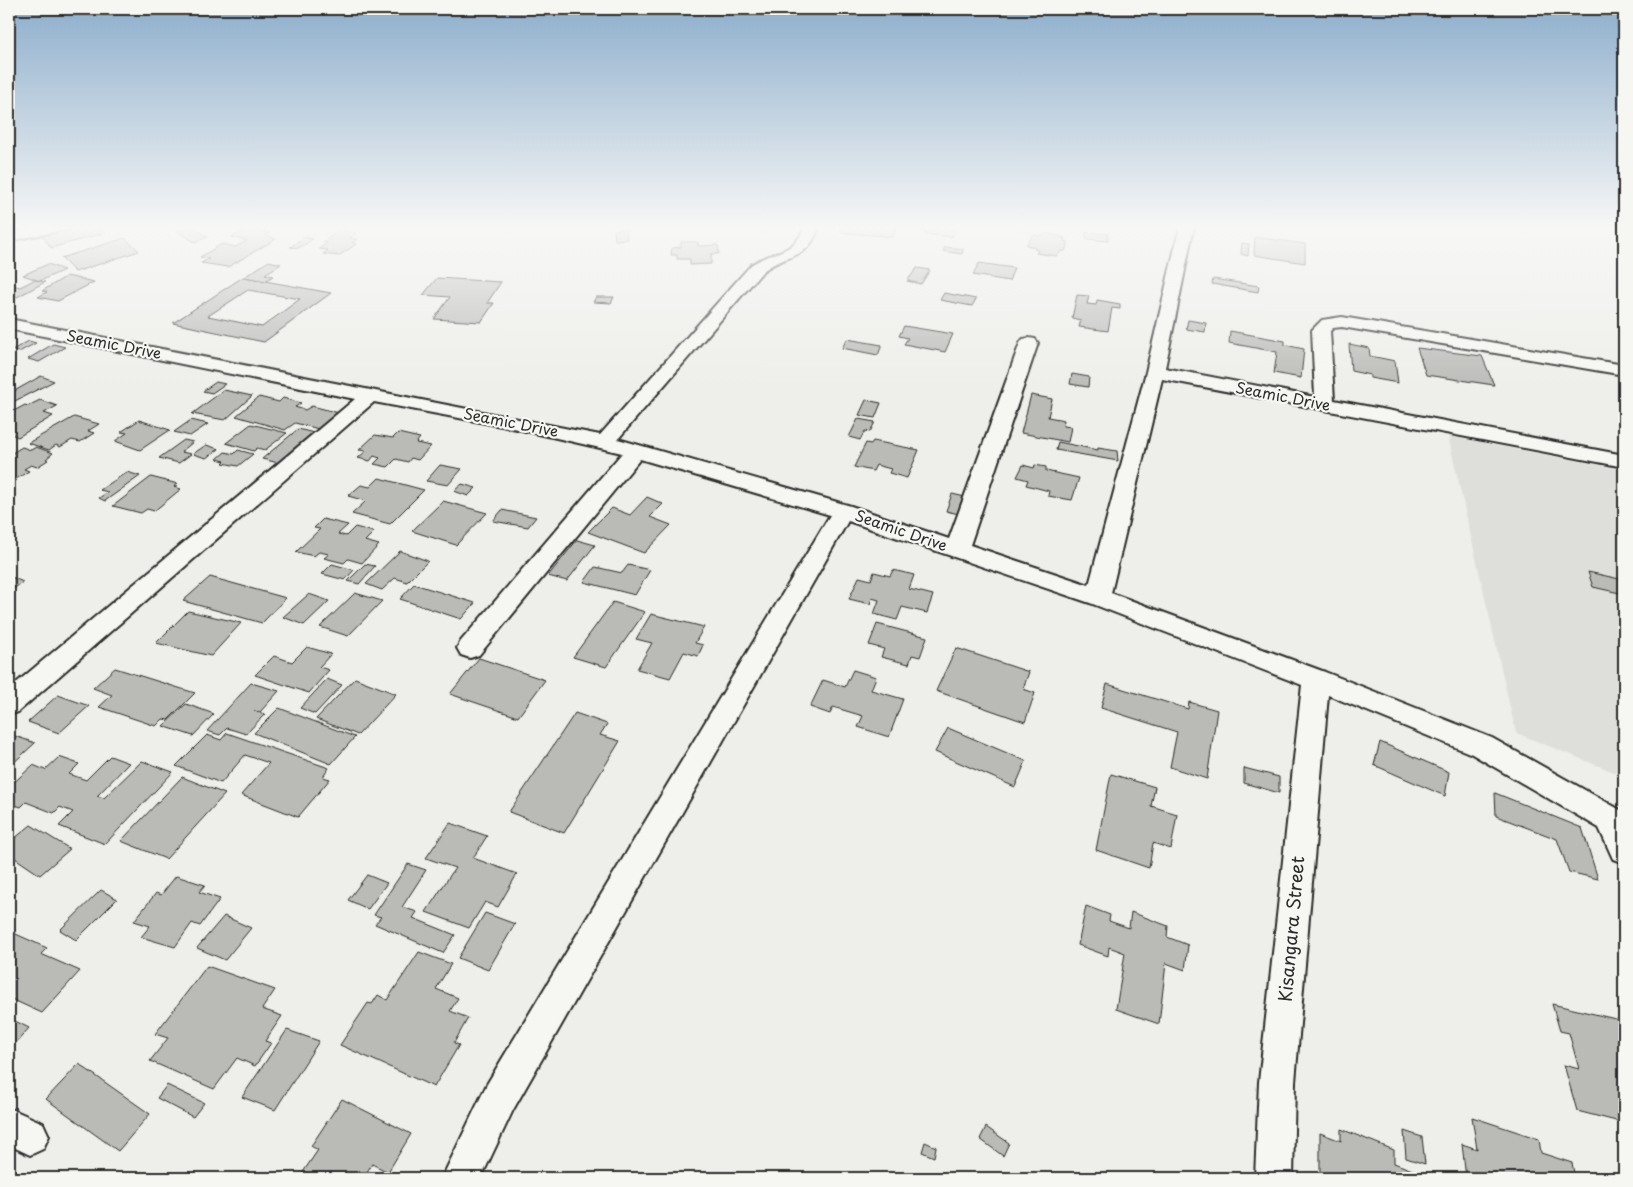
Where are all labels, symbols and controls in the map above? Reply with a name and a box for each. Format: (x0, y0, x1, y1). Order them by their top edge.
street label: Seamic Drive (65, 323, 164, 364)
street label: Seamic Drive (1234, 375, 1333, 416)
street label: Seamic Drive (462, 401, 561, 442)
street label: Seamic Drive (852, 503, 951, 556)
street label: Kisangara Street (1271, 855, 1310, 1003)

